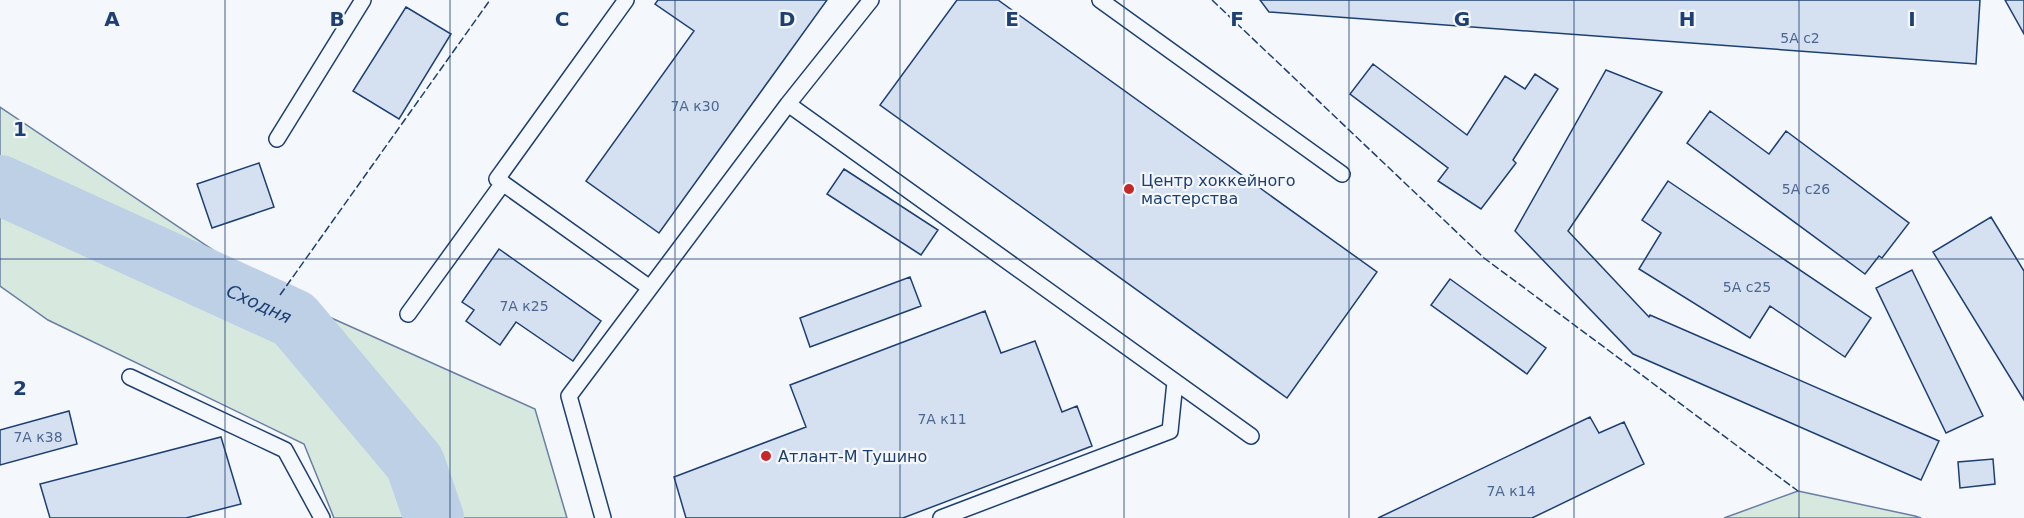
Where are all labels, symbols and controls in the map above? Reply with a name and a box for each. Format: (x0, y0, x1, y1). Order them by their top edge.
text: A (104, 7, 120, 31)
text: B (329, 7, 345, 31)
text: C (555, 7, 569, 31)
text: D (779, 7, 795, 31)
text: E (1005, 7, 1019, 31)
text: F (1230, 7, 1244, 31)
text: G (1454, 7, 1470, 31)
text: H (1679, 7, 1695, 31)
text: I (1908, 7, 1916, 31)
house number: 5А с2 (1780, 30, 1820, 46)
house number: 7А к30 (670, 98, 720, 114)
text: 1 (13, 117, 27, 141)
place label: Центр хоккейного мастерства (1141, 171, 1296, 208)
house number: 5А с26 (1782, 181, 1830, 197)
marker: Центр хоккейного мастерства (1122, 182, 1136, 196)
water label: Сходня (223, 279, 295, 327)
house number: 5А с25 (1723, 279, 1771, 295)
house number: 7А к25 (499, 298, 549, 314)
text: 2 (13, 376, 27, 400)
house number: 7А к11 (917, 411, 967, 427)
house number: 7А к38 (13, 429, 63, 445)
place label: Атлант-М Тушино (778, 447, 927, 466)
marker: Атлант-М Тушино (759, 449, 773, 463)
house number: 7А к14 (1486, 483, 1536, 499)

